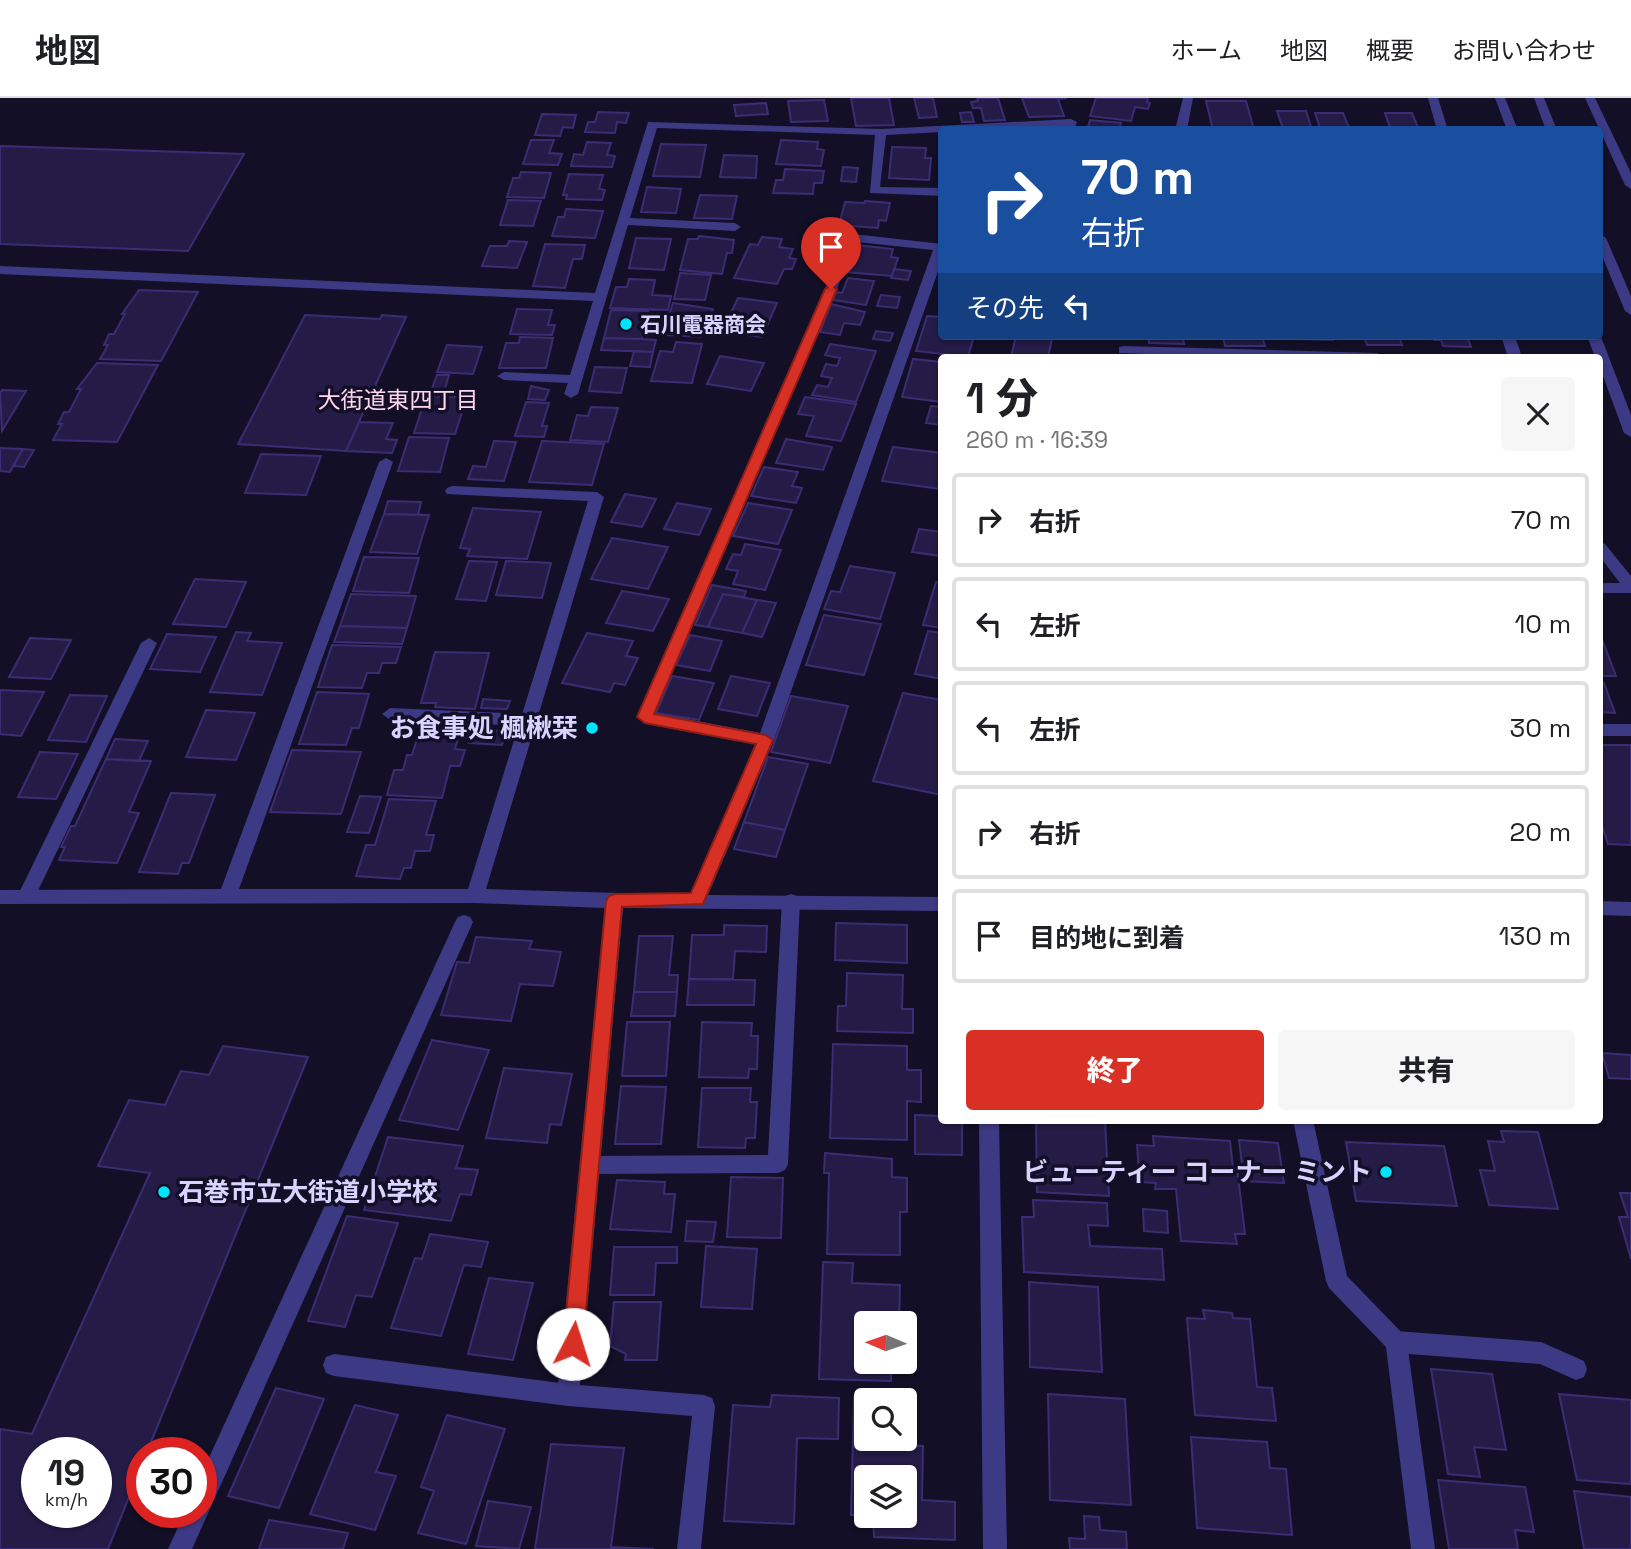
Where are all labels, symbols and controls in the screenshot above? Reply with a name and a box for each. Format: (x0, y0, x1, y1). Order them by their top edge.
text: 地図 (35, 30, 101, 72)
text: ホーム (1171, 35, 1242, 66)
text: 地図 (1280, 35, 1328, 66)
text: 概要 (1366, 35, 1414, 66)
text: お問い合わせ (1452, 35, 1596, 66)
text: 70 m (1081, 146, 1194, 208)
icon: right (966, 154, 1057, 245)
text: 右折 (1081, 213, 1145, 253)
pin (801, 217, 861, 289)
icon: arrive (812, 228, 850, 266)
icon: left (1058, 287, 1096, 325)
text: その先 (966, 291, 1044, 325)
place label: 石川電器商会 (640, 311, 766, 338)
marker: 石川電器商会 (618, 316, 634, 332)
text: 1 分 (966, 372, 1038, 425)
button: close (1501, 377, 1575, 451)
district label: 大街道東四丁目 (318, 385, 479, 415)
text: 260 m · 16:39 (966, 425, 1108, 455)
icon: right (970, 501, 1008, 539)
text: 70 m (1511, 503, 1571, 537)
text: 右折 (1029, 505, 1081, 539)
icon: left (970, 605, 1008, 643)
text: 10 m (1514, 607, 1571, 641)
text: 左折 (1029, 609, 1081, 643)
icon: left (970, 709, 1008, 747)
place label: お食事処 楓楸栞 (389, 711, 578, 745)
text: 30 m (1510, 711, 1571, 745)
text: 左折 (1029, 713, 1081, 747)
marker: お食事処 楓楸栞 (584, 720, 600, 736)
icon: right (970, 813, 1008, 851)
text: 20 m (1510, 815, 1571, 849)
text: 右折 (1029, 817, 1081, 851)
icon: arrive (970, 917, 1008, 955)
text: 130 m (1499, 919, 1571, 953)
text: 目的地に到着 (1029, 921, 1185, 955)
button: 終了 (966, 1030, 1264, 1110)
button: 共有 (1278, 1030, 1575, 1110)
place label: ビューティー コーナー ミント (1022, 1155, 1372, 1189)
marker: ビューティー コーナー ミント (1378, 1164, 1394, 1180)
place label: 石巻市立大街道小学校 (178, 1175, 438, 1209)
marker: 石巻市立大街道小学校 (156, 1184, 172, 1200)
position arrow (536, 1307, 610, 1381)
north arrow (854, 1311, 917, 1374)
map controls (854, 1311, 917, 1528)
button: search (854, 1388, 917, 1451)
speed limit sign: 30 (126, 1437, 217, 1528)
text: 19 (48, 1451, 85, 1495)
button: layers (854, 1465, 917, 1528)
text: km/h (45, 1488, 88, 1511)

